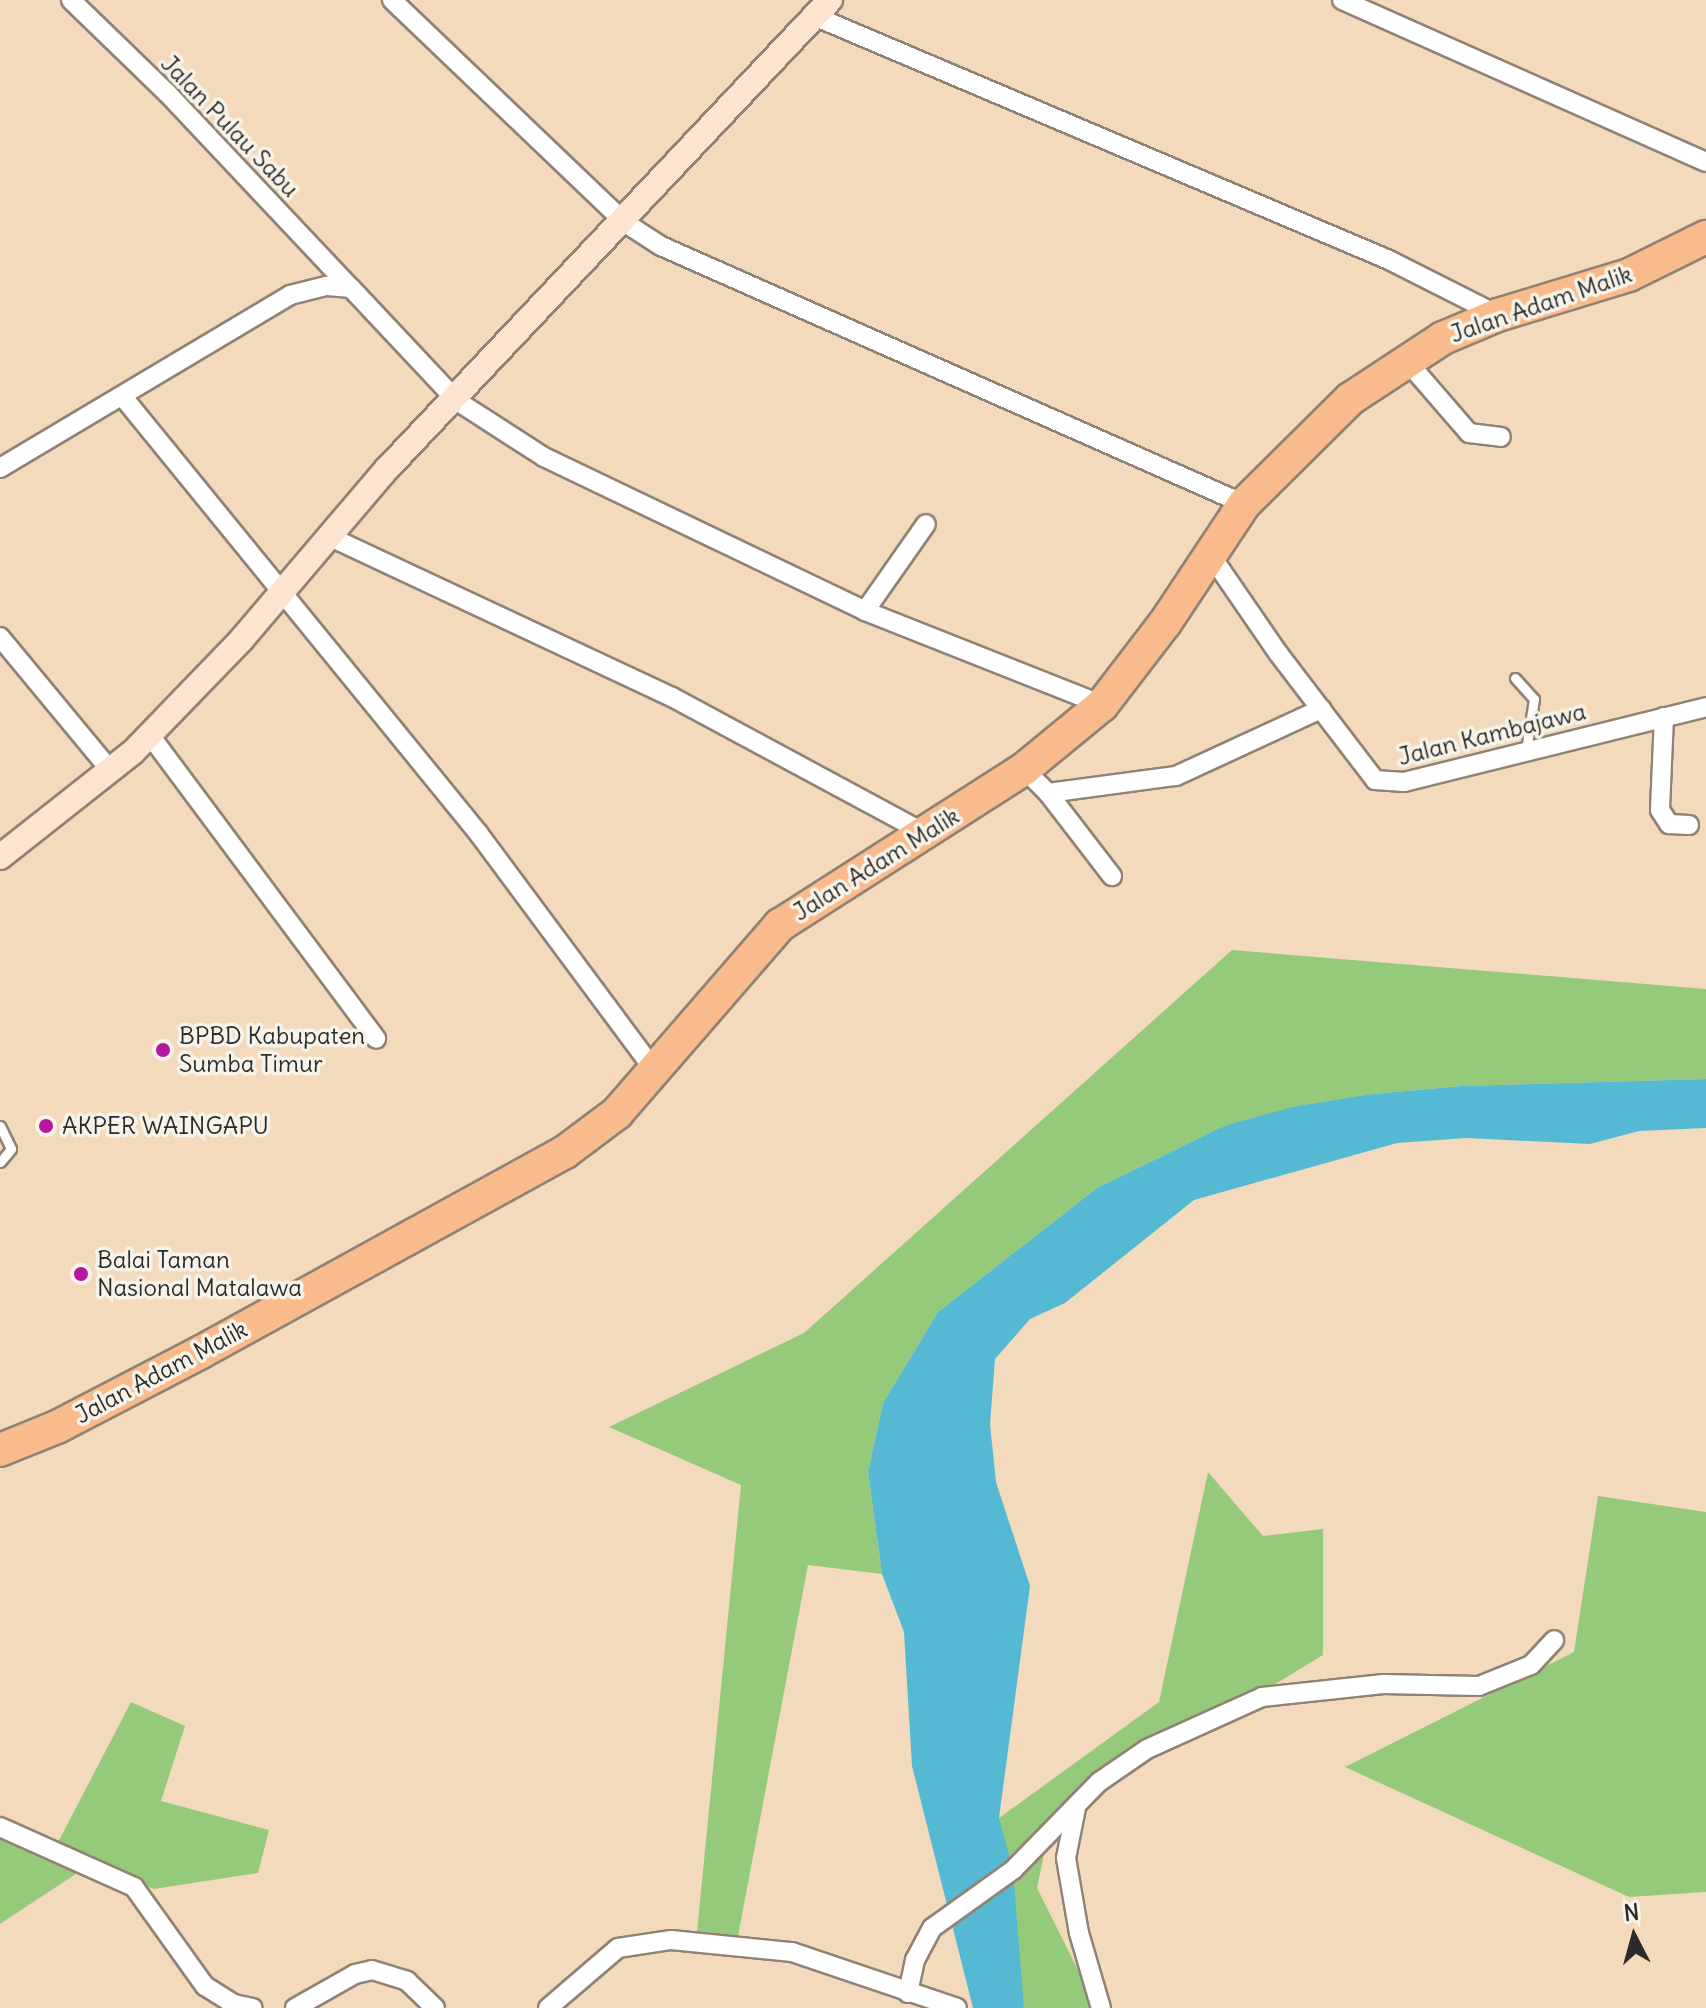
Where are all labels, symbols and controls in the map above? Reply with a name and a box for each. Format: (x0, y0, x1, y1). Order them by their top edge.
street label: Jalan Pulau Sabu (155, 49, 305, 203)
street label: Jalan Adam Malik (1446, 259, 1636, 349)
street label: Jalan Kambajawa (1395, 697, 1589, 771)
street label: Jalan Adam Malik (788, 801, 964, 927)
place label: BPBD Kabupaten Sumba Timur (179, 1022, 365, 1078)
marker: BPBD Kabupaten Sumba Timur (154, 1041, 172, 1059)
place label: AKPER WAINGAPU (62, 1112, 269, 1140)
marker: AKPER WAINGAPU (37, 1117, 55, 1135)
place label: Balai Taman Nasional Matalawa (97, 1246, 302, 1302)
marker: Balai Taman Nasional Matalawa (72, 1265, 90, 1283)
street label: Jalan Adam Malik (70, 1315, 252, 1429)
north arrow (1594, 1896, 1674, 1976)
text: N (1622, 1897, 1641, 1927)

